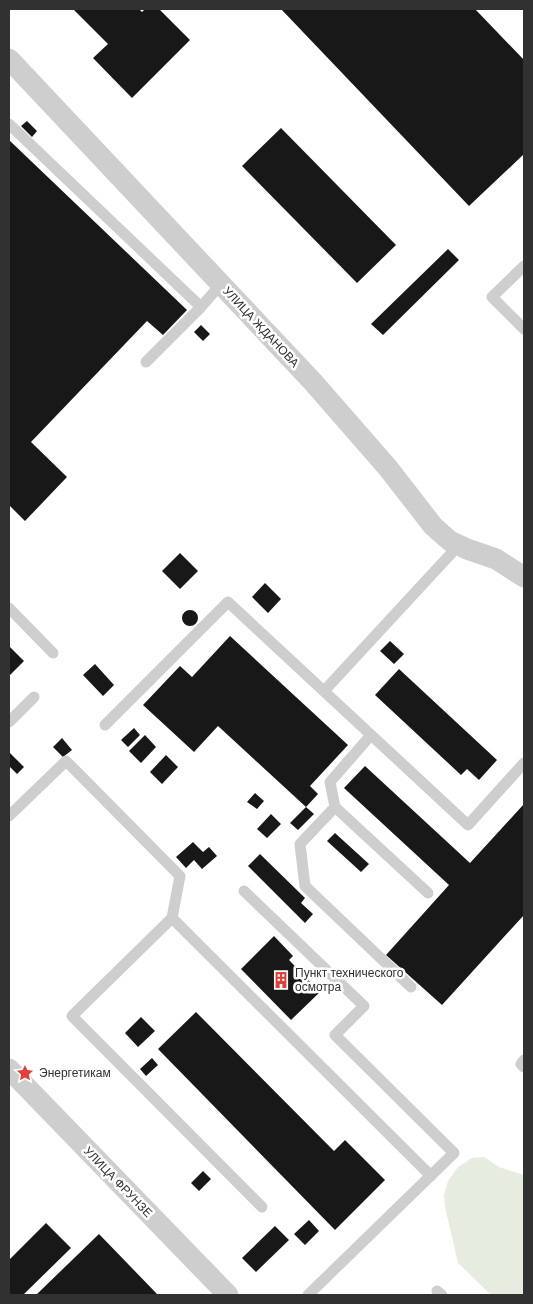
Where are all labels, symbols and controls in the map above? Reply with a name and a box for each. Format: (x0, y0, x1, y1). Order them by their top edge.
street label: УЛИЦА ЖДАНОВА (220, 284, 302, 370)
place label: Пункт технического осмотра (295, 966, 404, 994)
building icon: Пункт технического осмотра (271, 970, 291, 990)
place icon: Энергетикам (15, 1063, 35, 1083)
place label: Энергетикам (39, 1066, 111, 1080)
street label: УЛИЦА ФРУНЗЕ (81, 1144, 155, 1220)

